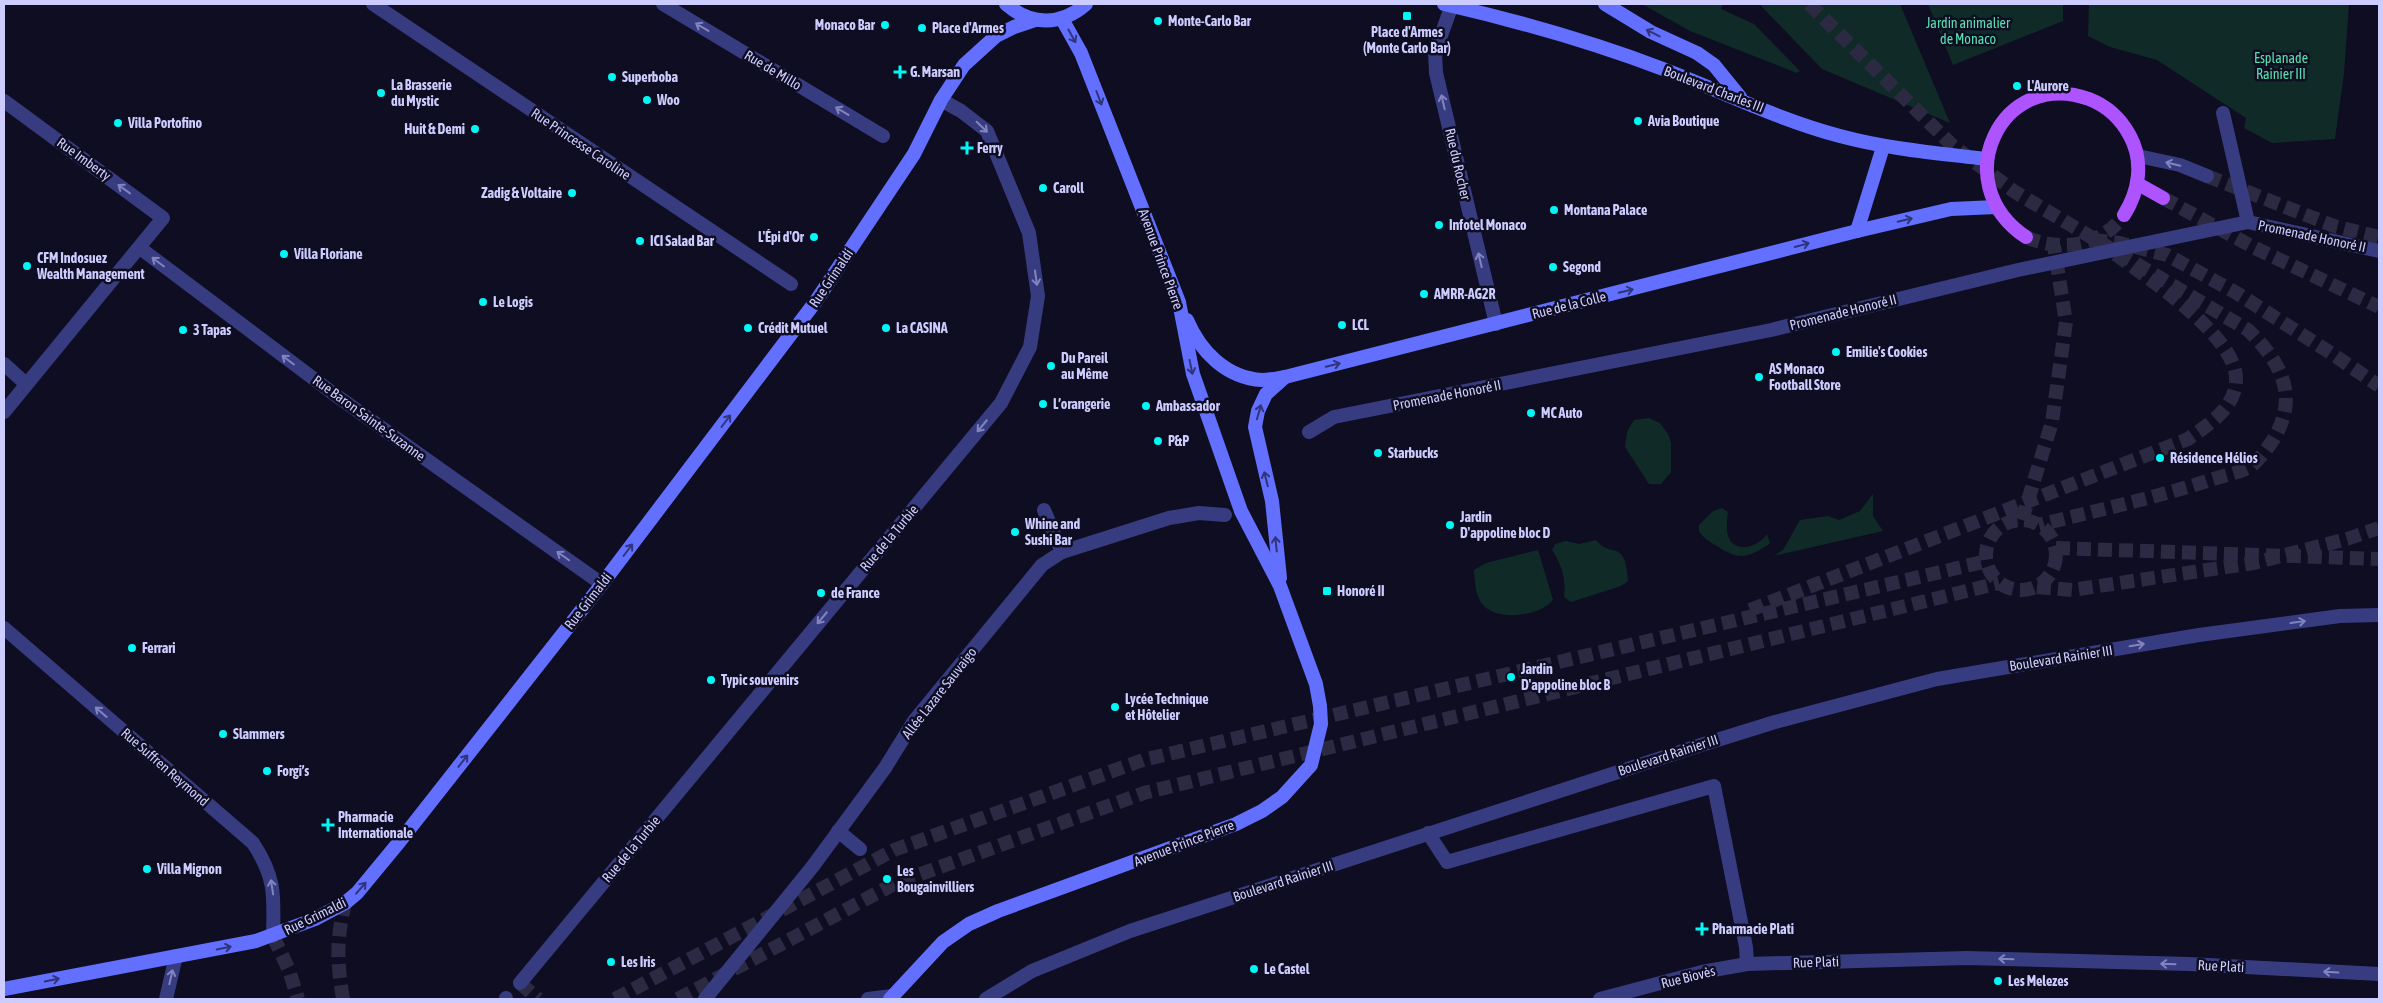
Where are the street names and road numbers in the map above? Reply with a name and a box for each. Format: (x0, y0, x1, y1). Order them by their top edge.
street label: Rue de Millo (742, 47, 804, 93)
street label: Boulevard Charles III (1662, 63, 1766, 115)
street label: Rue Princesse Caroline (528, 105, 634, 183)
street label: Rue du Rocher (1442, 126, 1474, 202)
street label: Rue Imberty (54, 134, 114, 184)
street label: Avenue Prince Pierre (1135, 207, 1187, 311)
street label: Promenade Honoré II (2257, 217, 2367, 255)
street label: Rue Grimaldi (806, 246, 856, 310)
street label: Rue de la Colle (1530, 288, 1608, 322)
street label: Promenade Honoré II (1788, 291, 1898, 333)
street label: Rue Baron Sainte-Suzanne (310, 372, 428, 464)
street label: Promenade Honoré II (1392, 377, 1502, 413)
street label: Rue de la Turbie (857, 502, 921, 574)
street label: Rue Grimaldi (561, 570, 615, 632)
street label: Boulevard Rainier III (2008, 642, 2114, 674)
street label: Allée Lazare Sauvaigo (898, 644, 980, 742)
street label: Rue Suffren Reymond (118, 725, 212, 809)
street label: Boulevard Rainier III (1616, 731, 1720, 779)
street label: Rue de la Turbie (599, 813, 663, 885)
street label: Avenue Prince Pierre (1132, 817, 1236, 869)
street label: Boulevard Rainier III (1231, 857, 1335, 905)
street label: Rue Grimaldi (281, 894, 349, 938)
street label: Rue Plati (1793, 953, 1839, 971)
street label: Rue Plati (2197, 957, 2245, 975)
street label: Rue Biovès (1659, 963, 1717, 991)

